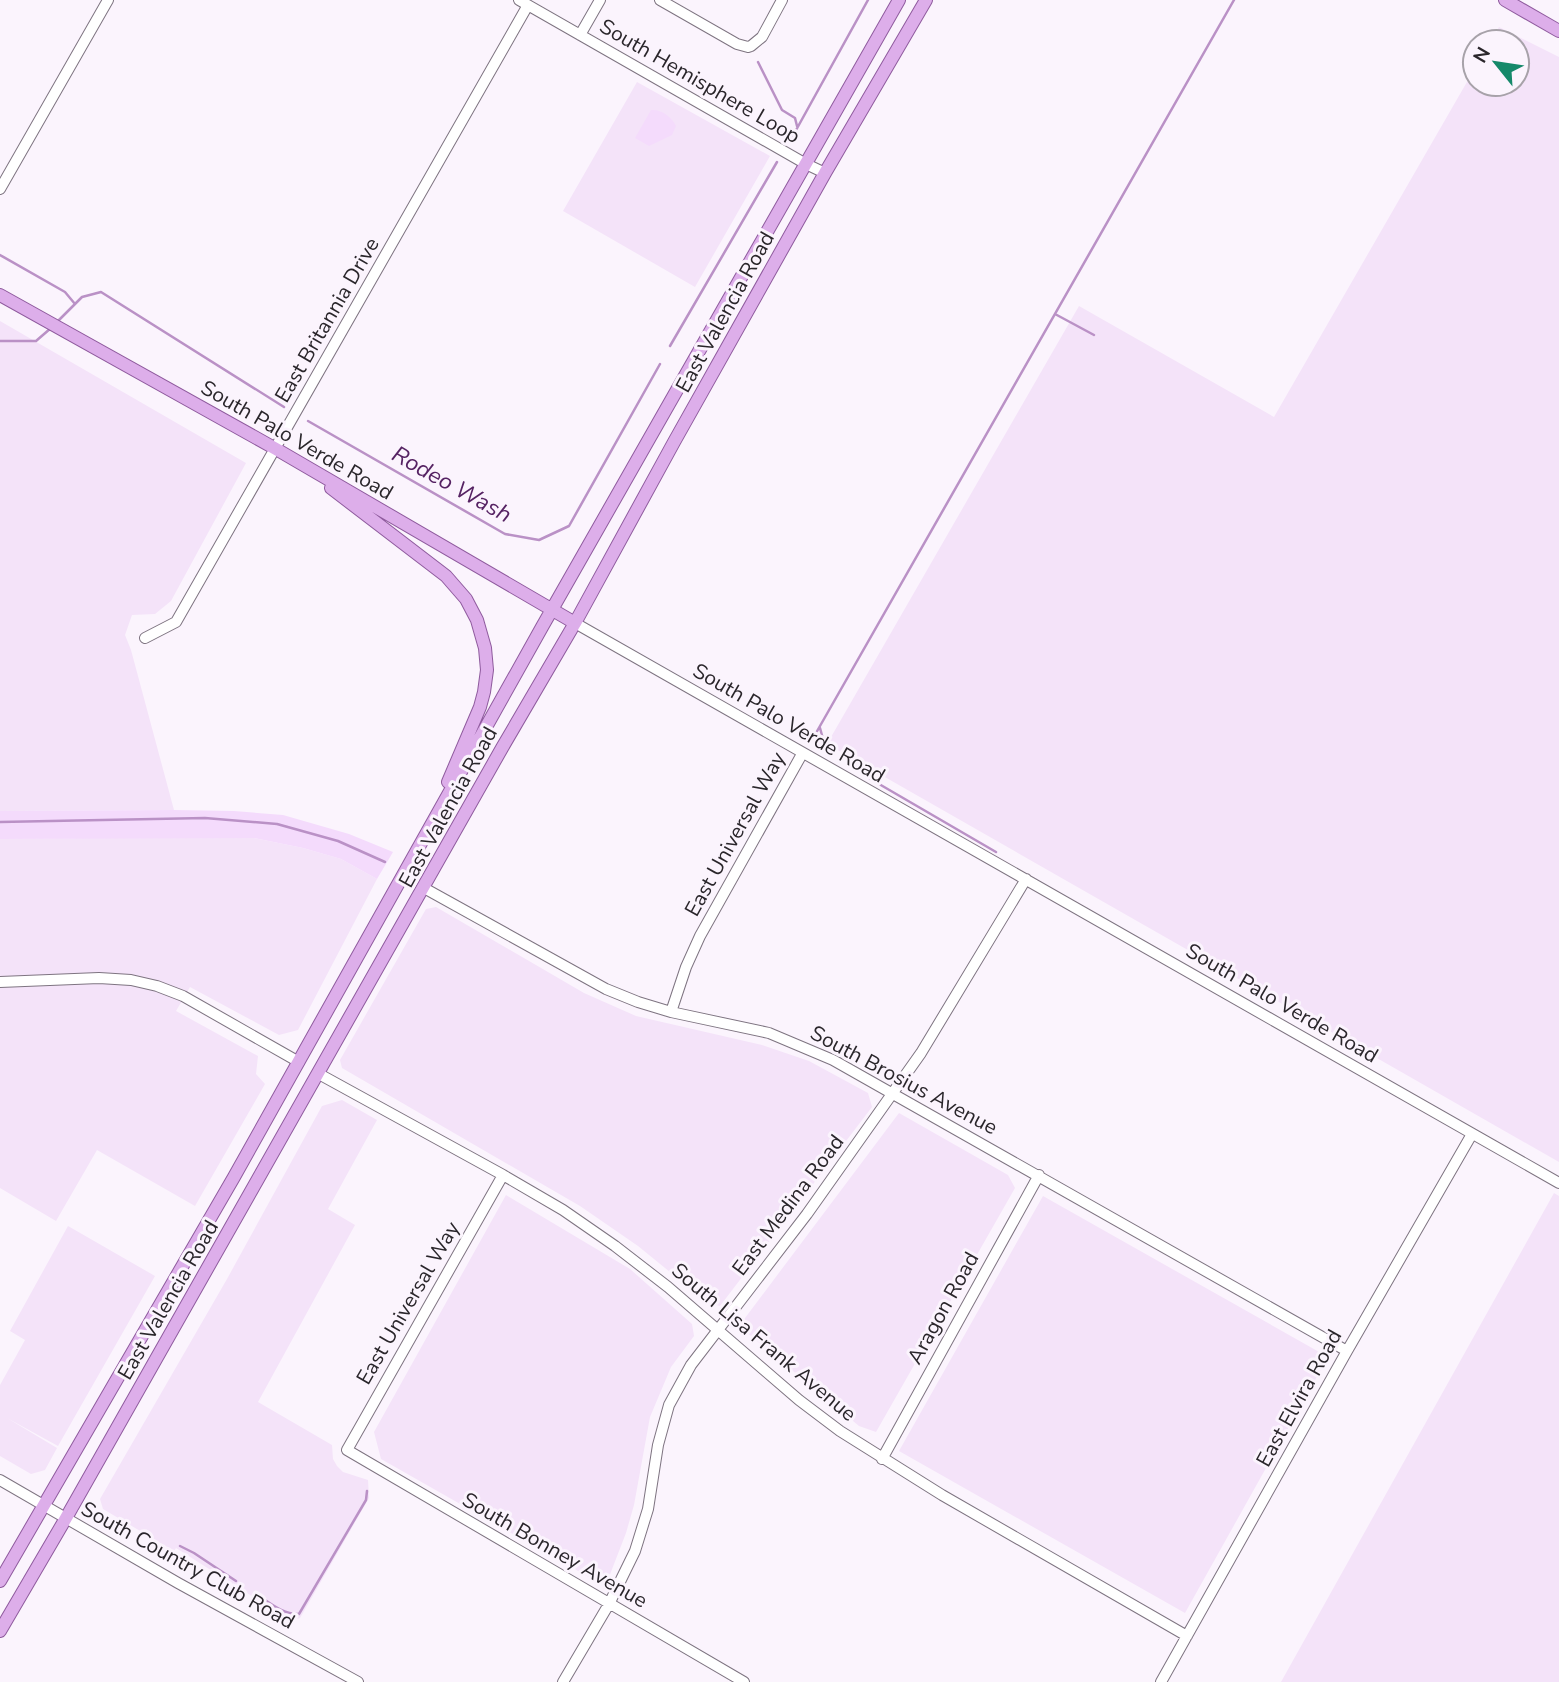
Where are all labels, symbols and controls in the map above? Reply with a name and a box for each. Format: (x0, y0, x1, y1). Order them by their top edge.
street label: South Hemisphere Loop (595, 12, 805, 150)
north arrow (1461, 28, 1531, 98)
text: N (1467, 42, 1497, 68)
street label: East Valencia Road (669, 227, 781, 397)
street label: East Britannia Drive (268, 232, 386, 408)
street label: South Palo Verde Road (196, 373, 398, 507)
water label: Rodeo Wash (386, 439, 517, 530)
street label: South Palo Verde Road (688, 656, 890, 790)
street label: East Valencia Road (392, 722, 504, 892)
street label: East Universal Way (678, 747, 792, 921)
street label: South Palo Verde Road (1181, 936, 1383, 1070)
street label: South Brosius Avenue (806, 1019, 1002, 1141)
street label: East Medina Road (726, 1129, 850, 1281)
street label: East Valencia Road (111, 1215, 225, 1385)
street label: East Universal Way (350, 1216, 466, 1390)
street label: Aragon Road (901, 1247, 985, 1369)
street label: South Lisa Frank Avenue (666, 1256, 862, 1428)
street label: East Elvira Road (1250, 1324, 1348, 1472)
street label: South Bonney Avenue (457, 1486, 653, 1614)
street label: South Country Club Road (76, 1495, 300, 1635)

